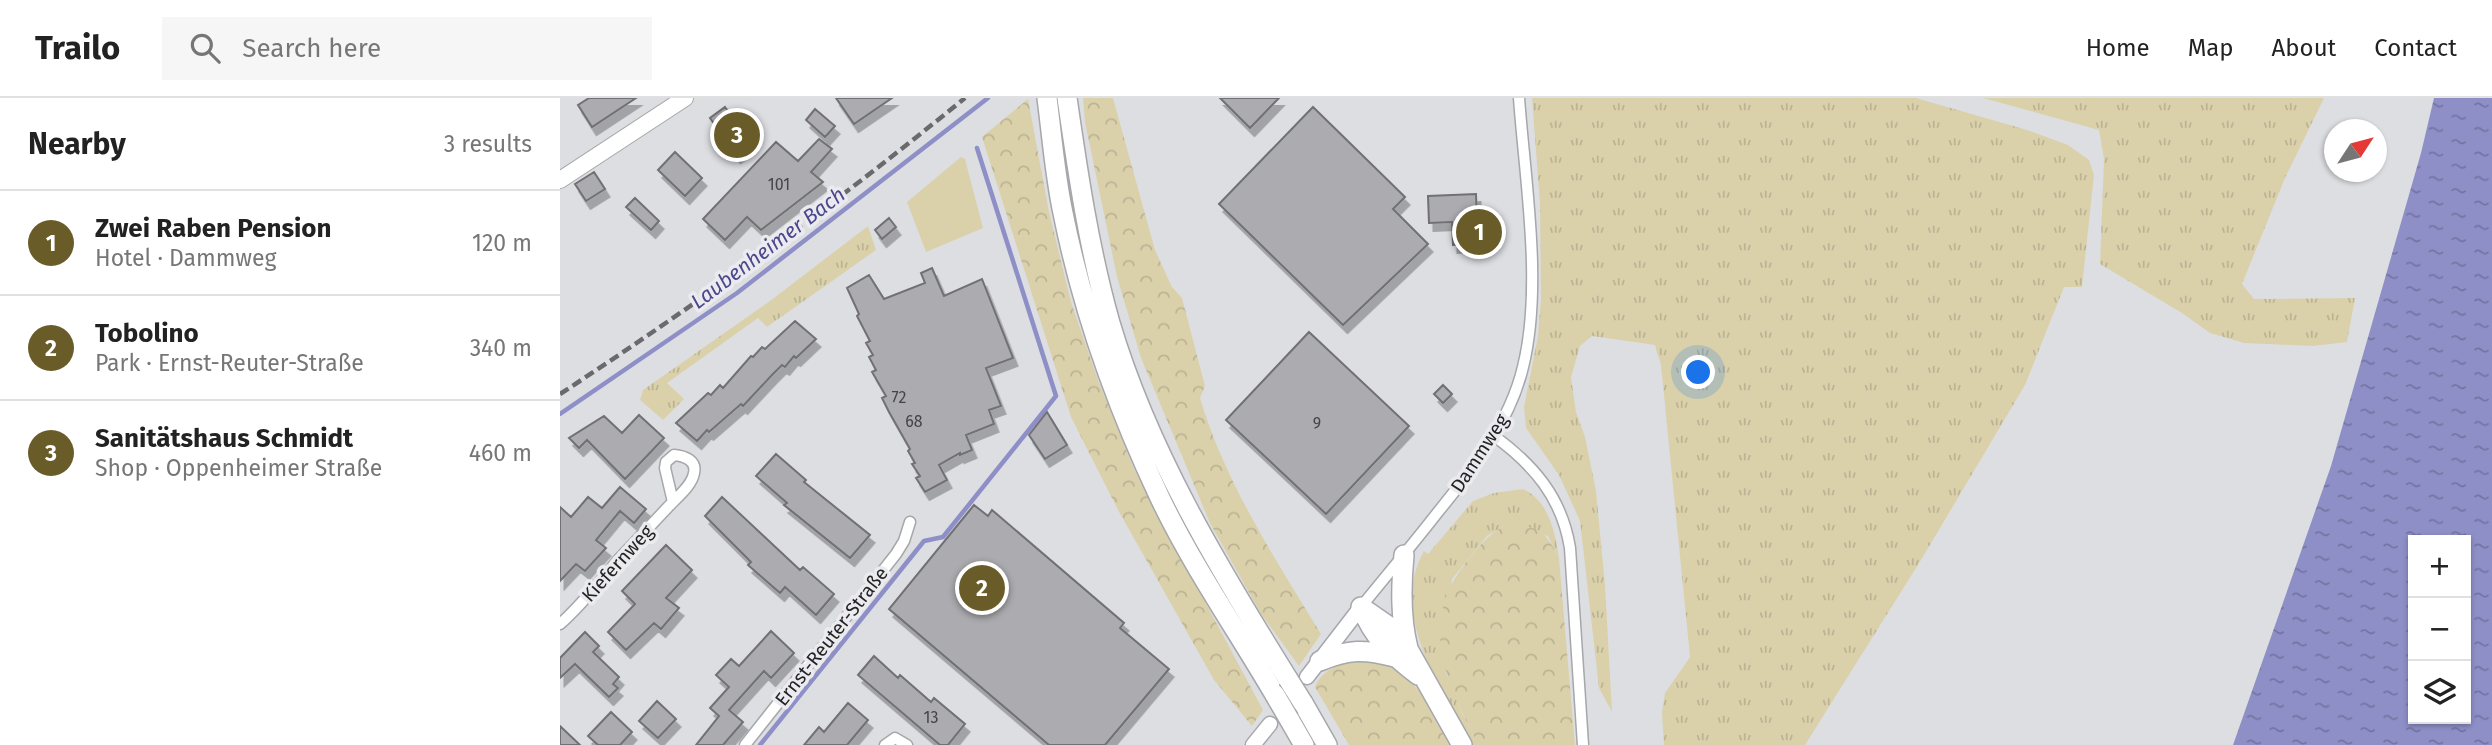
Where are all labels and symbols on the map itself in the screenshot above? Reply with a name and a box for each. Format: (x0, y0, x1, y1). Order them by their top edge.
pin: 3 (714, 109, 760, 161)
north arrow (2324, 119, 2387, 182)
house number: 101 (768, 175, 790, 194)
water label: Laubenheimer Bach (686, 181, 850, 315)
pin: 1 (1456, 206, 1502, 258)
your location (1681, 355, 1715, 389)
house number: 72 (892, 388, 906, 407)
street label: Dammweg (1446, 410, 1513, 497)
house number: 68 (905, 412, 923, 431)
house number: 9 (1313, 414, 1321, 433)
street label: Kiefernweg (577, 520, 658, 607)
street label: Ernst-Reuter-Straße (770, 562, 893, 710)
pin: 2 (959, 562, 1005, 614)
house number: 13 (924, 708, 938, 727)

